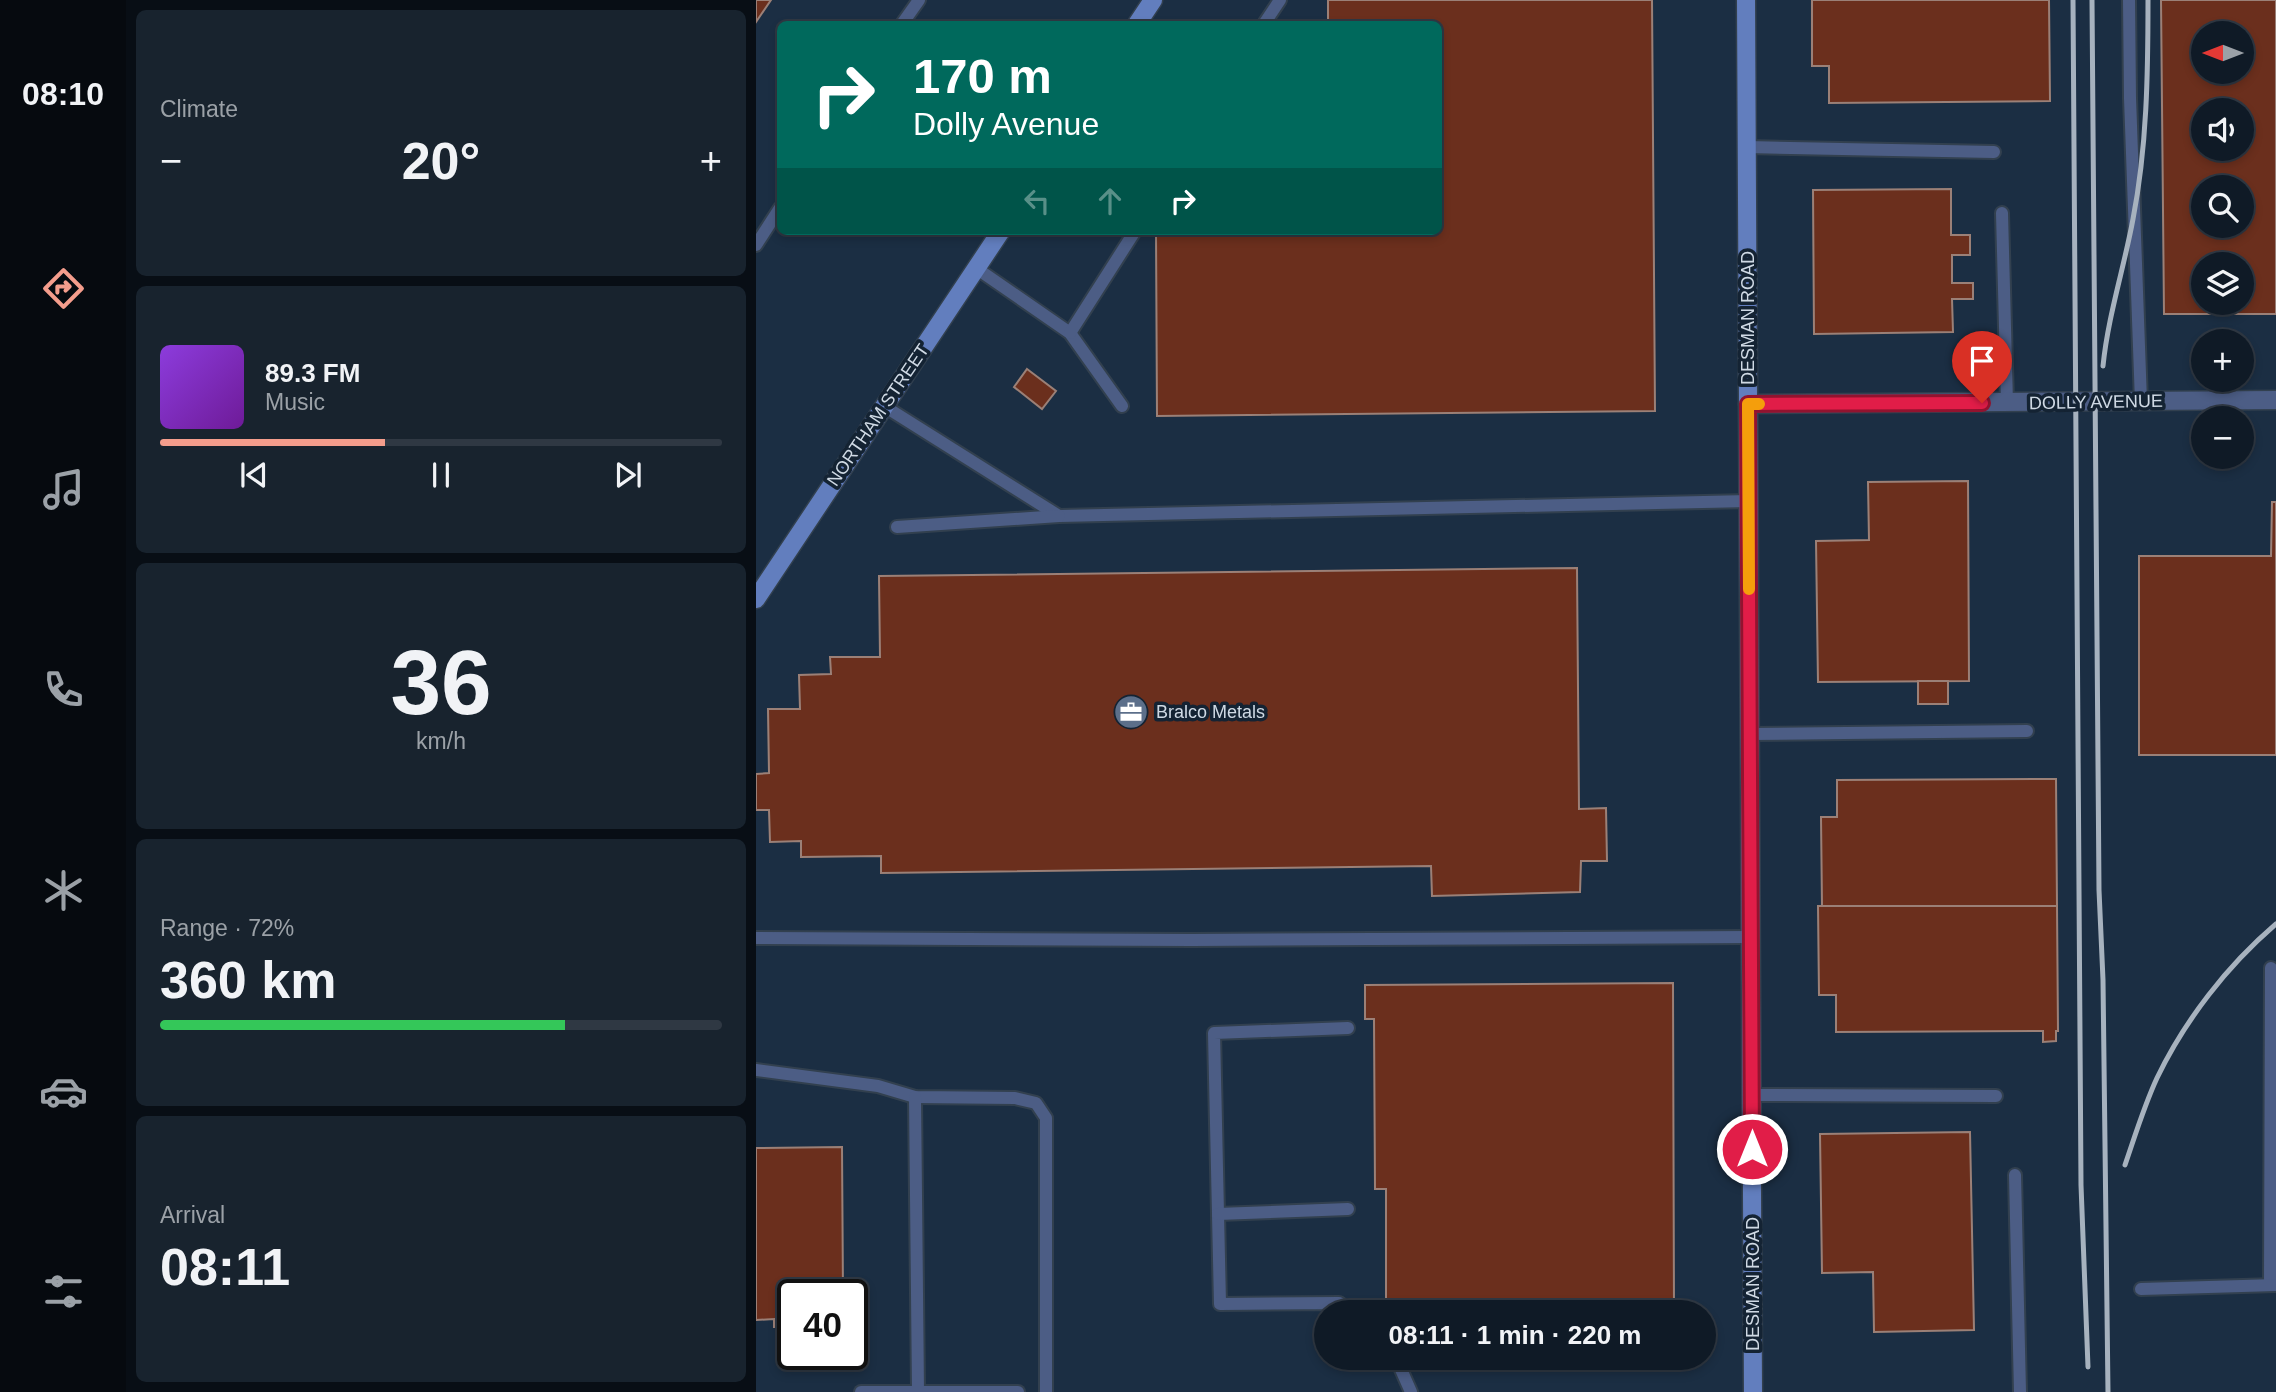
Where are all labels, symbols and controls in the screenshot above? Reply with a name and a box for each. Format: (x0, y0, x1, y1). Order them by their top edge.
north arrow (2191, 21, 2254, 84)
map controls (2191, 21, 2254, 469)
icon: right (798, 49, 889, 140)
text: 170 m (913, 49, 1052, 103)
text: 08:10 (22, 76, 104, 112)
text: Climate (160, 96, 238, 122)
button: sound (2191, 98, 2254, 161)
text: Dolly Avenue (913, 106, 1099, 142)
text: 20° (402, 132, 480, 190)
text: − (160, 140, 182, 182)
text: + (700, 140, 722, 182)
button: search (2191, 175, 2254, 238)
icon: left (1018, 182, 1056, 220)
icon: ahead (1091, 182, 1129, 220)
icon: right (1164, 182, 1202, 220)
street label: DESMAN ROAD (1738, 251, 1758, 385)
button: layers (2191, 252, 2254, 315)
icon: directions (39, 264, 88, 313)
button: + (2191, 329, 2254, 392)
pin (1952, 331, 2012, 403)
street label: NORTHAM STREET (823, 340, 933, 490)
icon: arrive (1963, 342, 2001, 380)
text: 89.3 FM (265, 358, 360, 388)
text: Music (265, 389, 325, 415)
street label: DOLLY AVENUE (2029, 391, 2163, 413)
button: − (2191, 406, 2254, 469)
icon: previous (235, 456, 273, 494)
icon: pause (422, 456, 460, 494)
icon: next (609, 456, 647, 494)
icon: music (39, 465, 88, 514)
text: 36 (390, 632, 492, 733)
icon: phone (39, 665, 88, 714)
office icon: Bralco Metals (1112, 693, 1150, 731)
place label: Bralco Metals (1156, 702, 1265, 722)
text: km/h (416, 728, 466, 754)
icon: climate (39, 866, 88, 915)
text: Range · 72% (160, 915, 294, 941)
text: 360 km (160, 951, 336, 1009)
icon: car (39, 1067, 88, 1116)
position arrow (1715, 1112, 1789, 1186)
text: Arrival (160, 1202, 225, 1228)
street label: DESMAN ROAD (1743, 1217, 1763, 1351)
text: 08:11 (160, 1238, 290, 1296)
icon: filters (39, 1267, 88, 1316)
speed limit sign: 40 (777, 1279, 868, 1370)
text: 08:11 · 1 min · 220 m (1389, 1320, 1641, 1350)

